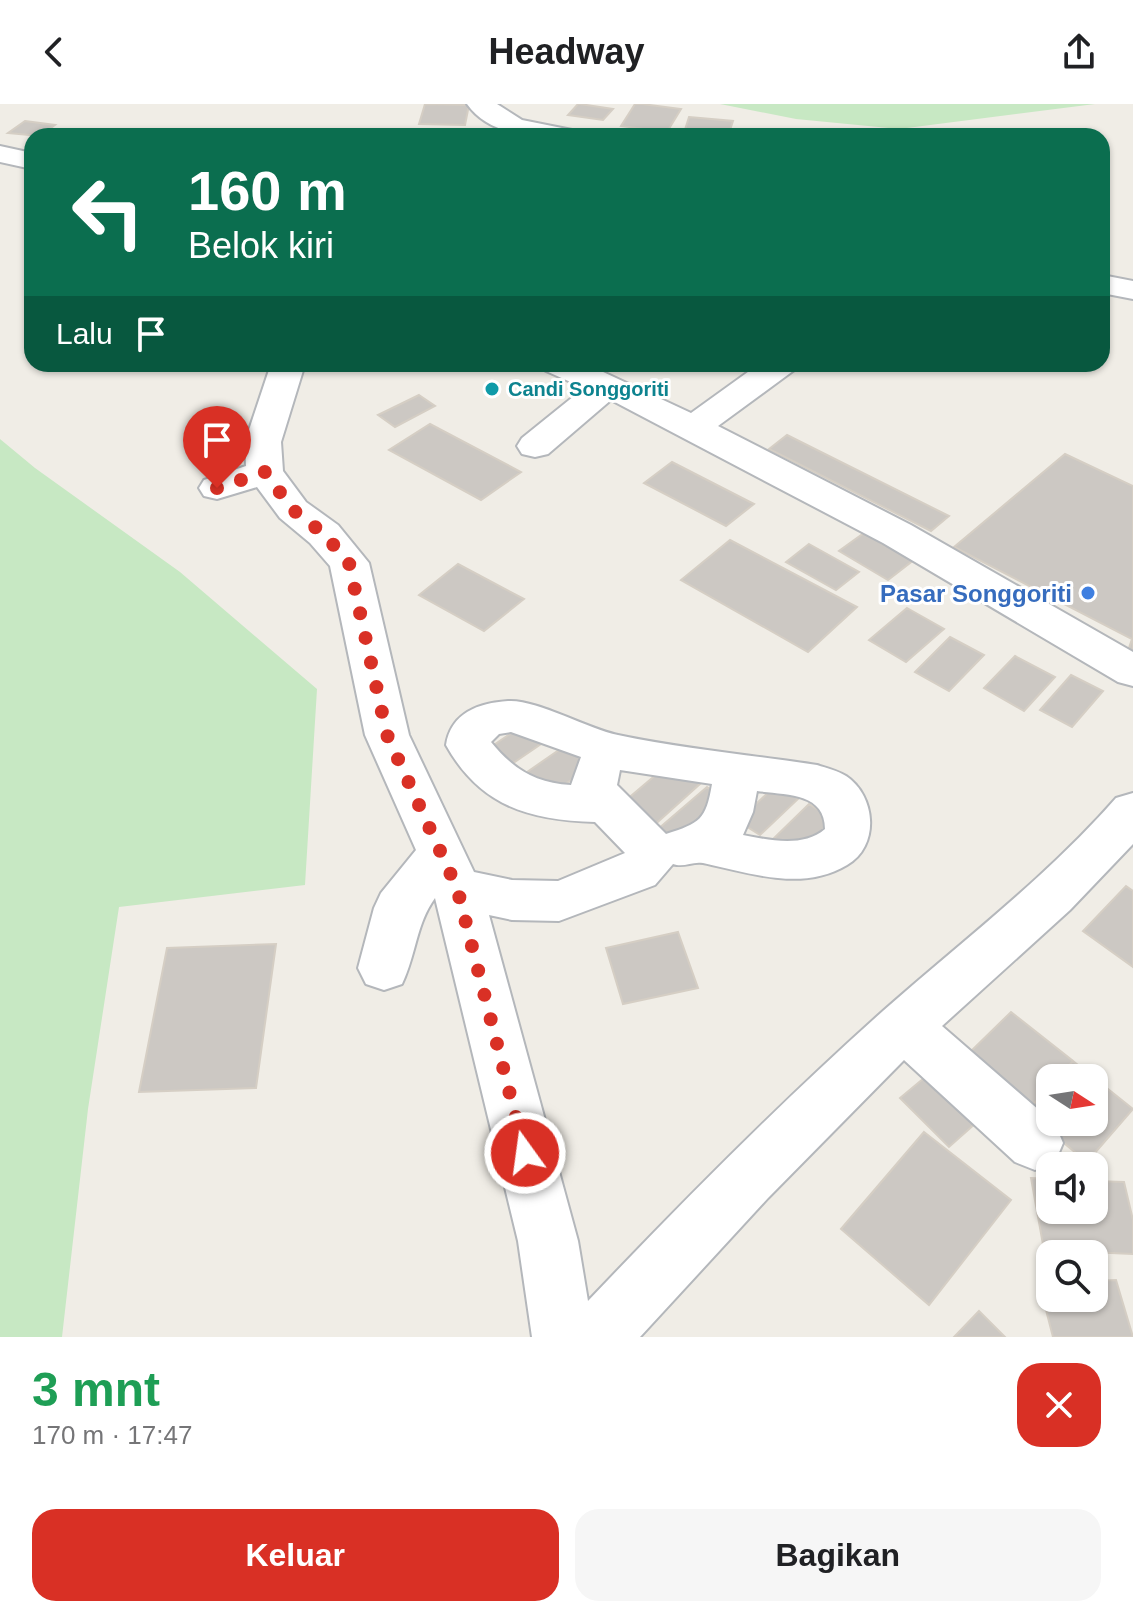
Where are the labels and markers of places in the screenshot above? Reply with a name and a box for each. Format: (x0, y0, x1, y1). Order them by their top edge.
place label: Candi Songgoriti (508, 378, 669, 400)
marker: Candi Songgoriti (483, 380, 501, 398)
pin (183, 406, 251, 488)
place label: Pasar Songgoriti (880, 580, 1072, 607)
marker: Pasar Songgoriti (1079, 584, 1097, 602)

